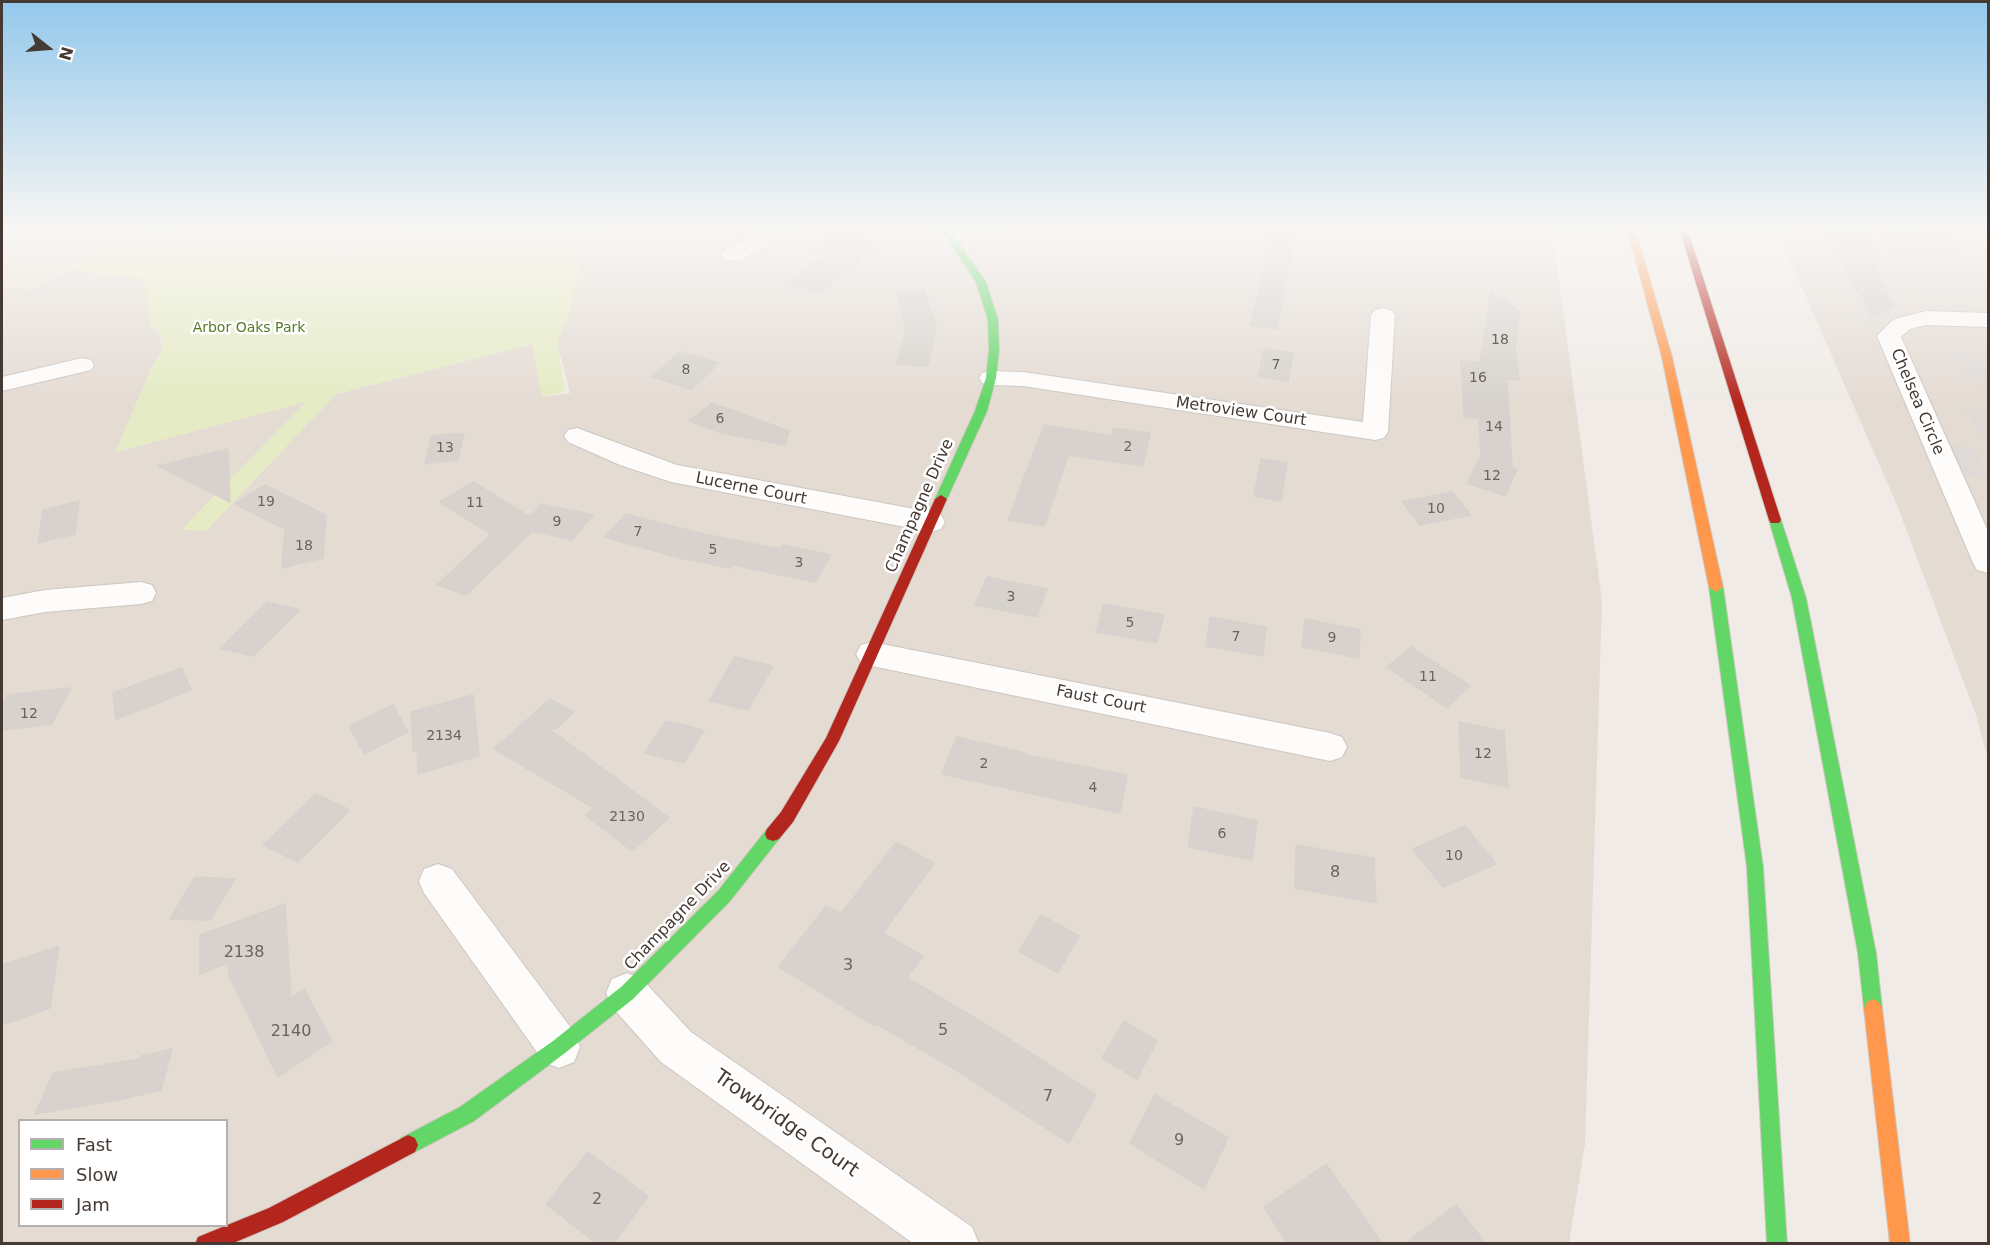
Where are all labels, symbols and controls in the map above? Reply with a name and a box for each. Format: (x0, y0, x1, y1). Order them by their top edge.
north arrow (18, 18, 78, 78)
text: N (55, 44, 77, 63)
park label: Arbor Oaks Park (193, 320, 305, 336)
house number: 18 (1491, 332, 1509, 348)
street label: Chelsea Circle (1886, 346, 1948, 458)
house number: 7 (1272, 357, 1280, 373)
house number: 8 (682, 362, 690, 378)
house number: 16 (1469, 370, 1487, 386)
street label: Metroview Court (1174, 393, 1308, 431)
house number: 6 (716, 411, 724, 427)
house number: 14 (1485, 419, 1503, 435)
street label: Champagne Drive (882, 436, 958, 576)
house number: 2 (1124, 439, 1132, 455)
house number: 13 (436, 440, 454, 456)
house number: 12 (1483, 468, 1501, 484)
street label: Lucerne Court (694, 469, 808, 509)
house number: 19 (257, 494, 275, 510)
house number: 11 (466, 495, 484, 511)
house number: 10 (1427, 501, 1445, 517)
house number: 9 (553, 514, 561, 530)
house number: 7 (634, 524, 642, 540)
house number: 18 (295, 538, 313, 554)
house number: 5 (709, 542, 717, 558)
house number: 3 (795, 555, 803, 571)
house number: 3 (1007, 589, 1015, 605)
house number: 5 (1126, 615, 1134, 631)
house number: 7 (1232, 629, 1240, 645)
house number: 9 (1328, 630, 1336, 646)
house number: 11 (1419, 669, 1437, 685)
street label: Faust Court (1054, 682, 1148, 718)
house number: 12 (20, 706, 38, 722)
house number: 2134 (426, 728, 462, 744)
house number: 12 (1474, 746, 1492, 762)
house number: 2 (980, 756, 988, 772)
house number: 4 (1089, 780, 1097, 796)
house number: 2130 (609, 809, 645, 825)
house number: 6 (1218, 826, 1226, 842)
house number: 10 (1445, 848, 1463, 864)
street label: Champagne Drive (621, 857, 735, 975)
house number: 8 (1330, 863, 1340, 883)
house number: 2138 (224, 943, 264, 963)
house number: 3 (843, 956, 853, 976)
house number: 5 (938, 1021, 948, 1041)
house number: 2140 (271, 1022, 311, 1042)
street label: Trowbridge Court (709, 1065, 863, 1183)
house number: 7 (1043, 1087, 1053, 1107)
legend (18, 1119, 228, 1227)
house number: 9 (1174, 1131, 1184, 1151)
text: Fast (76, 1134, 112, 1155)
text: Slow (76, 1164, 118, 1185)
house number: 2 (592, 1190, 602, 1210)
text: Jam (76, 1194, 110, 1215)

